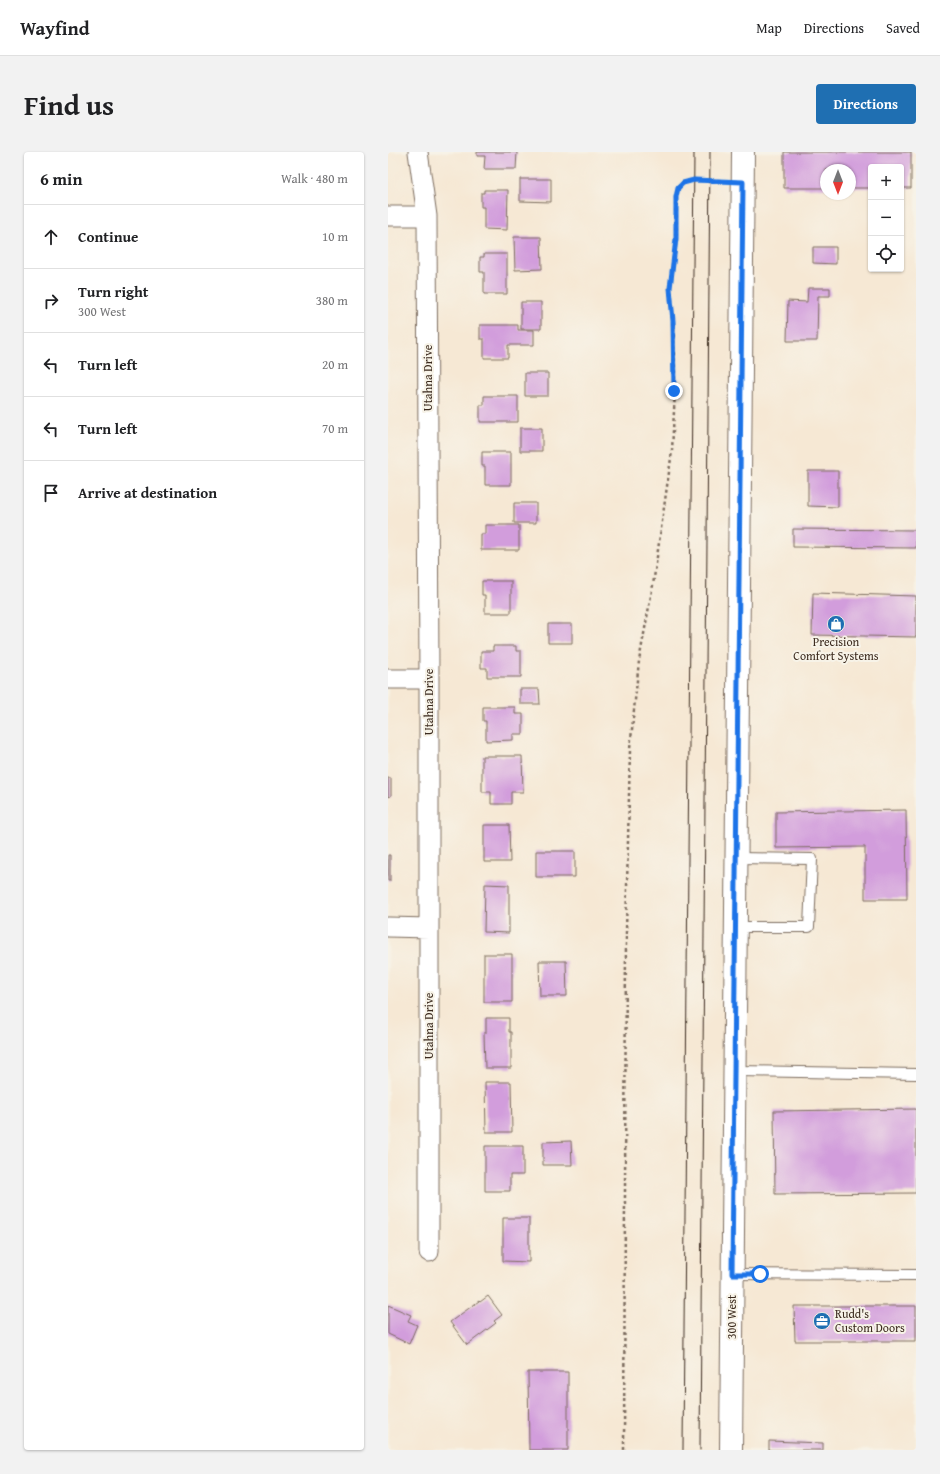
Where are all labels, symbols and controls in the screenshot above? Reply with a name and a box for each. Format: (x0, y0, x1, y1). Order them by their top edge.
text: Wayfind (20, 14, 90, 42)
text: Map (756, 18, 782, 38)
text: Directions (804, 18, 864, 38)
text: Saved (886, 18, 920, 38)
text: Find us (24, 84, 114, 125)
button: Directions (816, 84, 916, 124)
north arrow (820, 164, 856, 200)
map controls (868, 164, 904, 272)
button: + (868, 164, 904, 200)
text: 6 min (40, 166, 82, 191)
text: Walk · 480 m (281, 169, 348, 188)
button: − (868, 200, 904, 236)
icon: ahead (40, 226, 62, 248)
text: Continue (78, 226, 139, 247)
text: 10 m (322, 227, 348, 246)
button: locate (868, 236, 904, 272)
text: Turn right (78, 281, 149, 302)
icon: right (40, 290, 62, 312)
text: 380 m (316, 291, 348, 310)
text: 300 West (78, 302, 126, 321)
street label: Utahna Drive (419, 344, 436, 411)
icon: left (40, 354, 62, 376)
text: Turn left (78, 354, 137, 375)
text: 20 m (322, 355, 348, 374)
route end (665, 382, 683, 400)
icon: left (40, 418, 62, 440)
text: Turn left (78, 418, 137, 439)
text: 70 m (322, 419, 348, 438)
icon: arrive (40, 482, 62, 504)
text: Arrive at destination (78, 482, 217, 503)
shop icon: Precision Comfort Systems (826, 614, 846, 634)
place label: Precision Comfort Systems (793, 633, 879, 664)
street label: Utahna Drive (420, 668, 437, 735)
street label: Utahna Drive (420, 992, 437, 1059)
route start (751, 1265, 769, 1283)
street label: 300 West (723, 1294, 740, 1339)
place label: Rudd's Custom Doors (835, 1305, 905, 1336)
office icon: Rudd's Custom Doors (812, 1311, 832, 1331)

